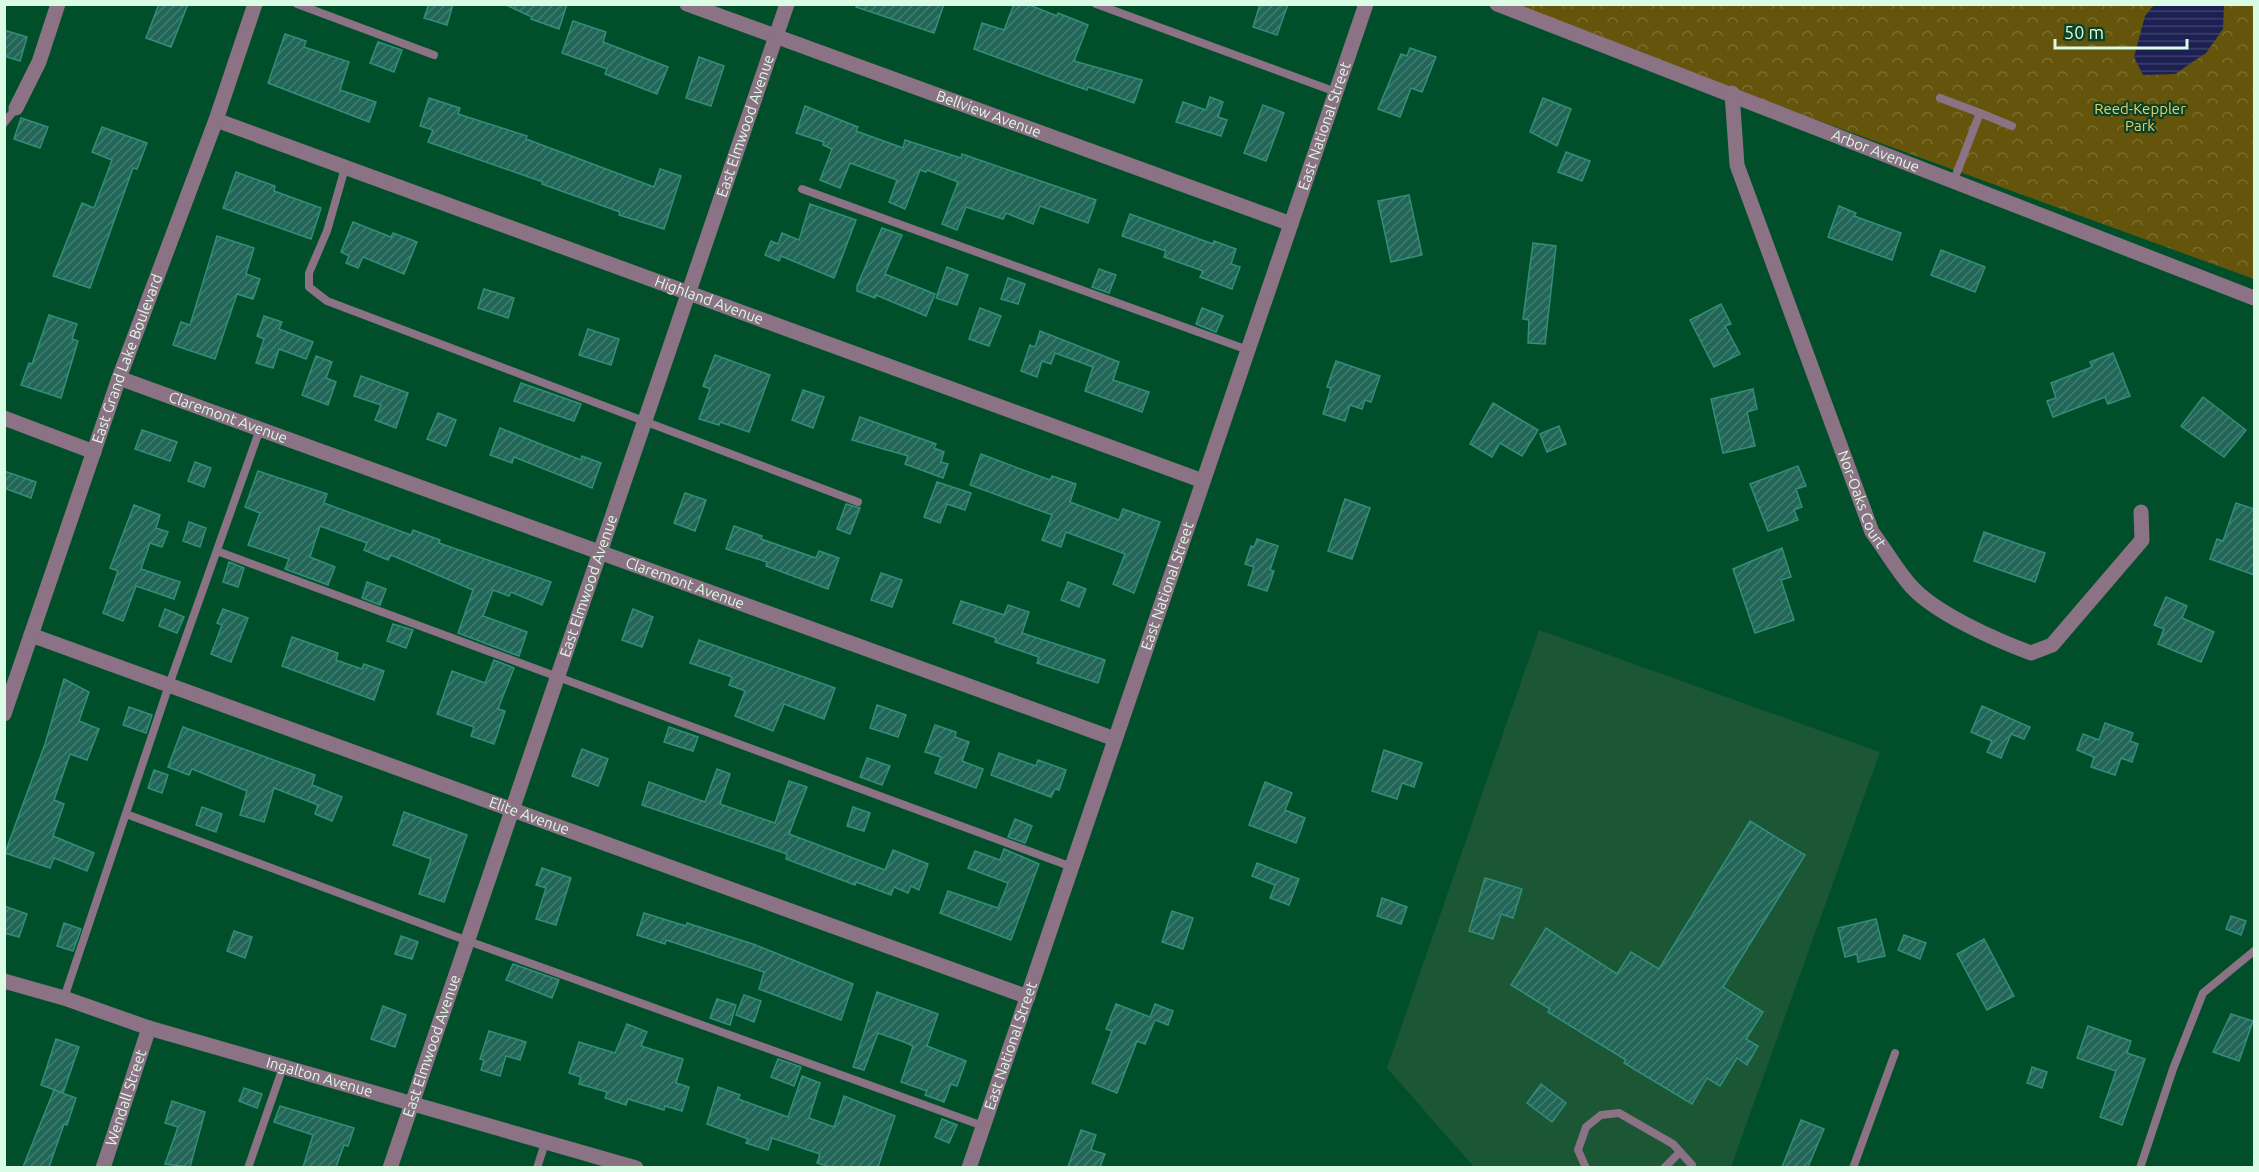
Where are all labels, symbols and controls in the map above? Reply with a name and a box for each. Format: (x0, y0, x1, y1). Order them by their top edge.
scale bar (2055, 12, 2187, 50)
text: 50 m (2064, 22, 2104, 42)
street label: East Elmwood Avenue (713, 52, 777, 199)
street label: East National Street (1294, 59, 1354, 192)
street label: Bellview Avenue (934, 86, 1044, 140)
park label: Reed-Keppler Park (2094, 100, 2186, 134)
street label: Arbor Avenue (1829, 126, 1922, 175)
street label: East Grand Lake Boulevard (88, 271, 165, 446)
street label: Highland Avenue (653, 272, 766, 327)
street label: Claremont Avenue (167, 388, 290, 446)
street label: Nor-Oaks Court (1835, 448, 1890, 551)
street label: East Elmwood Avenue (556, 512, 620, 659)
street label: East National Street (1137, 519, 1197, 652)
street label: Claremont Avenue (623, 553, 747, 612)
street label: Elite Avenue (487, 793, 572, 838)
street label: East Elmwood Avenue (399, 972, 463, 1119)
street label: East National Street (980, 979, 1040, 1112)
street label: Wendall Street (102, 1047, 149, 1148)
street label: Ingalton Avenue (265, 1053, 375, 1100)

